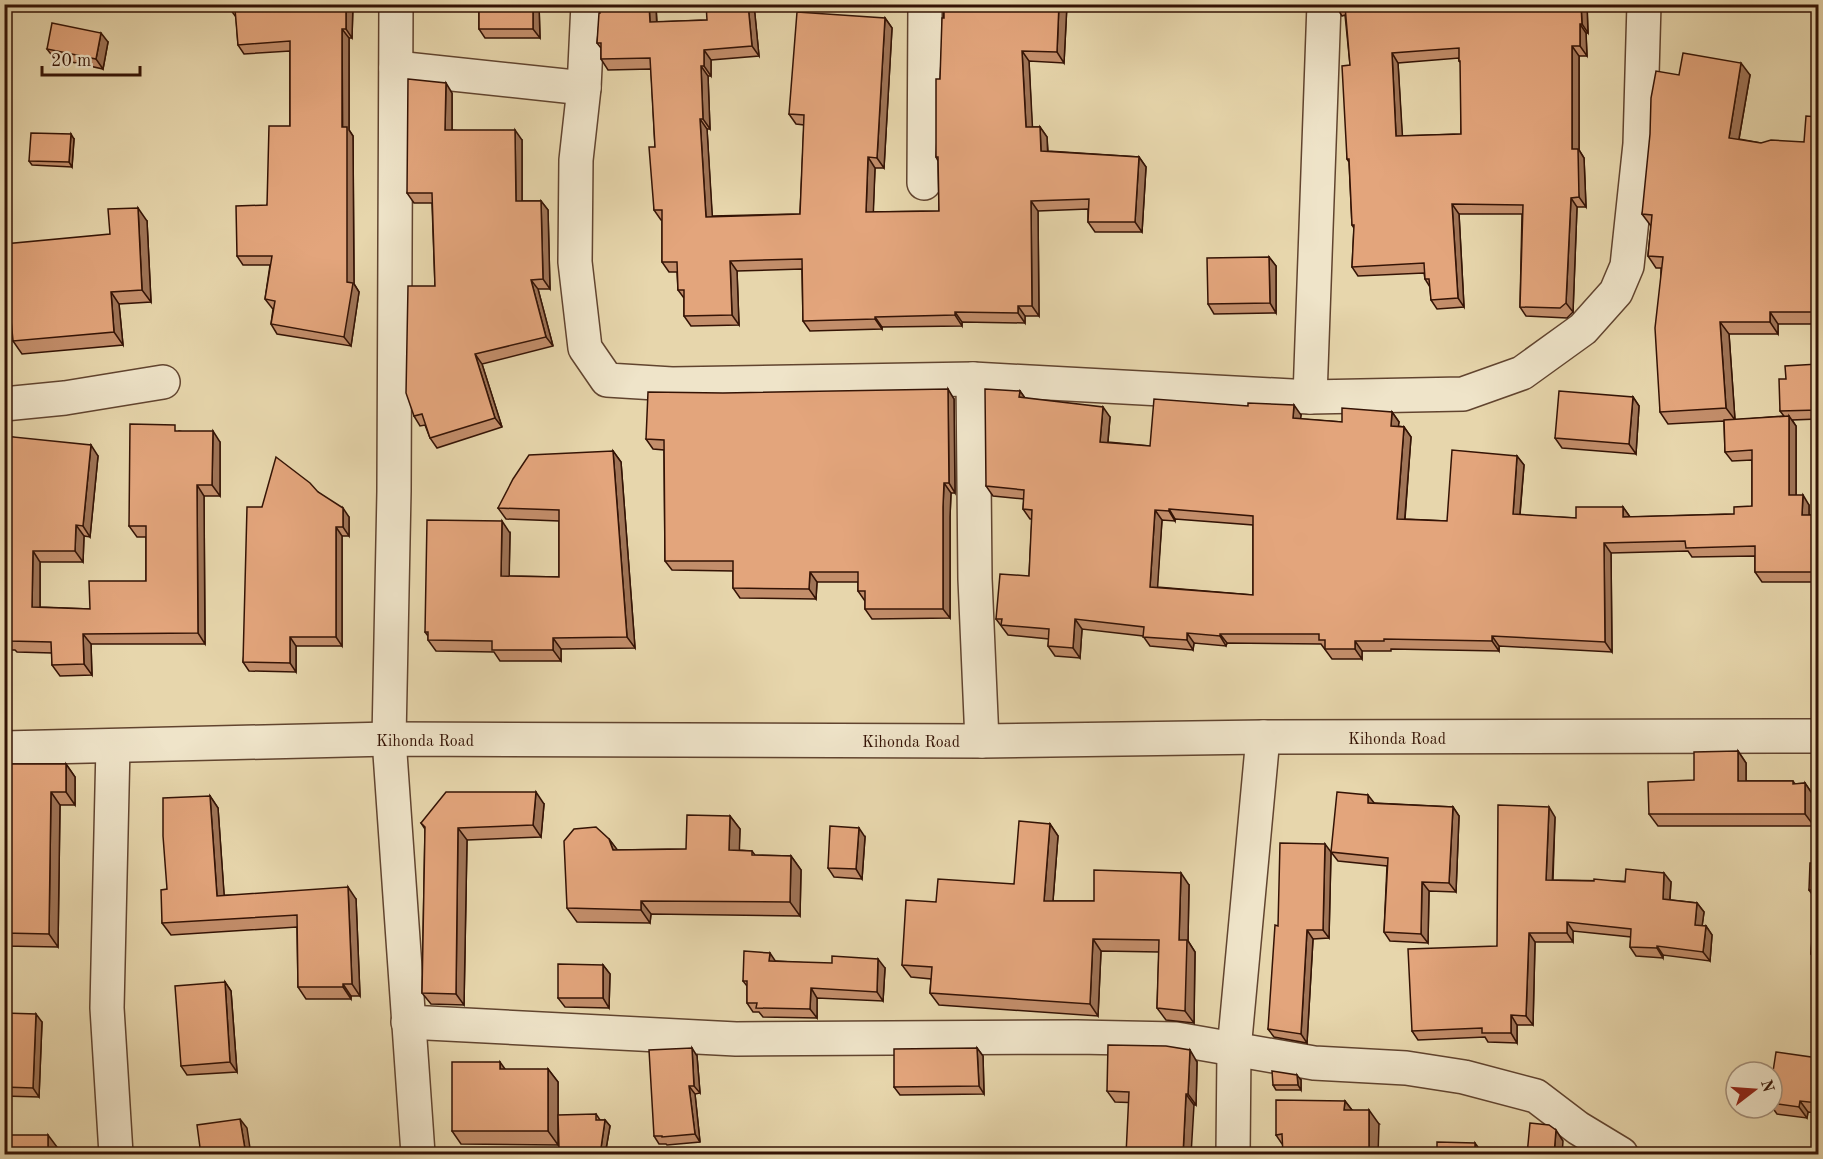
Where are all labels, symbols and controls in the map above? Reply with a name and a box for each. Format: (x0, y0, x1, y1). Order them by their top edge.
scale bar (42, 39, 140, 77)
text: 20 m (51, 52, 91, 70)
street label: Kihonda Road (1348, 732, 1446, 748)
street label: Kihonda Road (376, 734, 474, 750)
street label: Kihonda Road (862, 735, 960, 751)
north arrow (1724, 1060, 1784, 1120)
text: N (1757, 1078, 1776, 1095)

